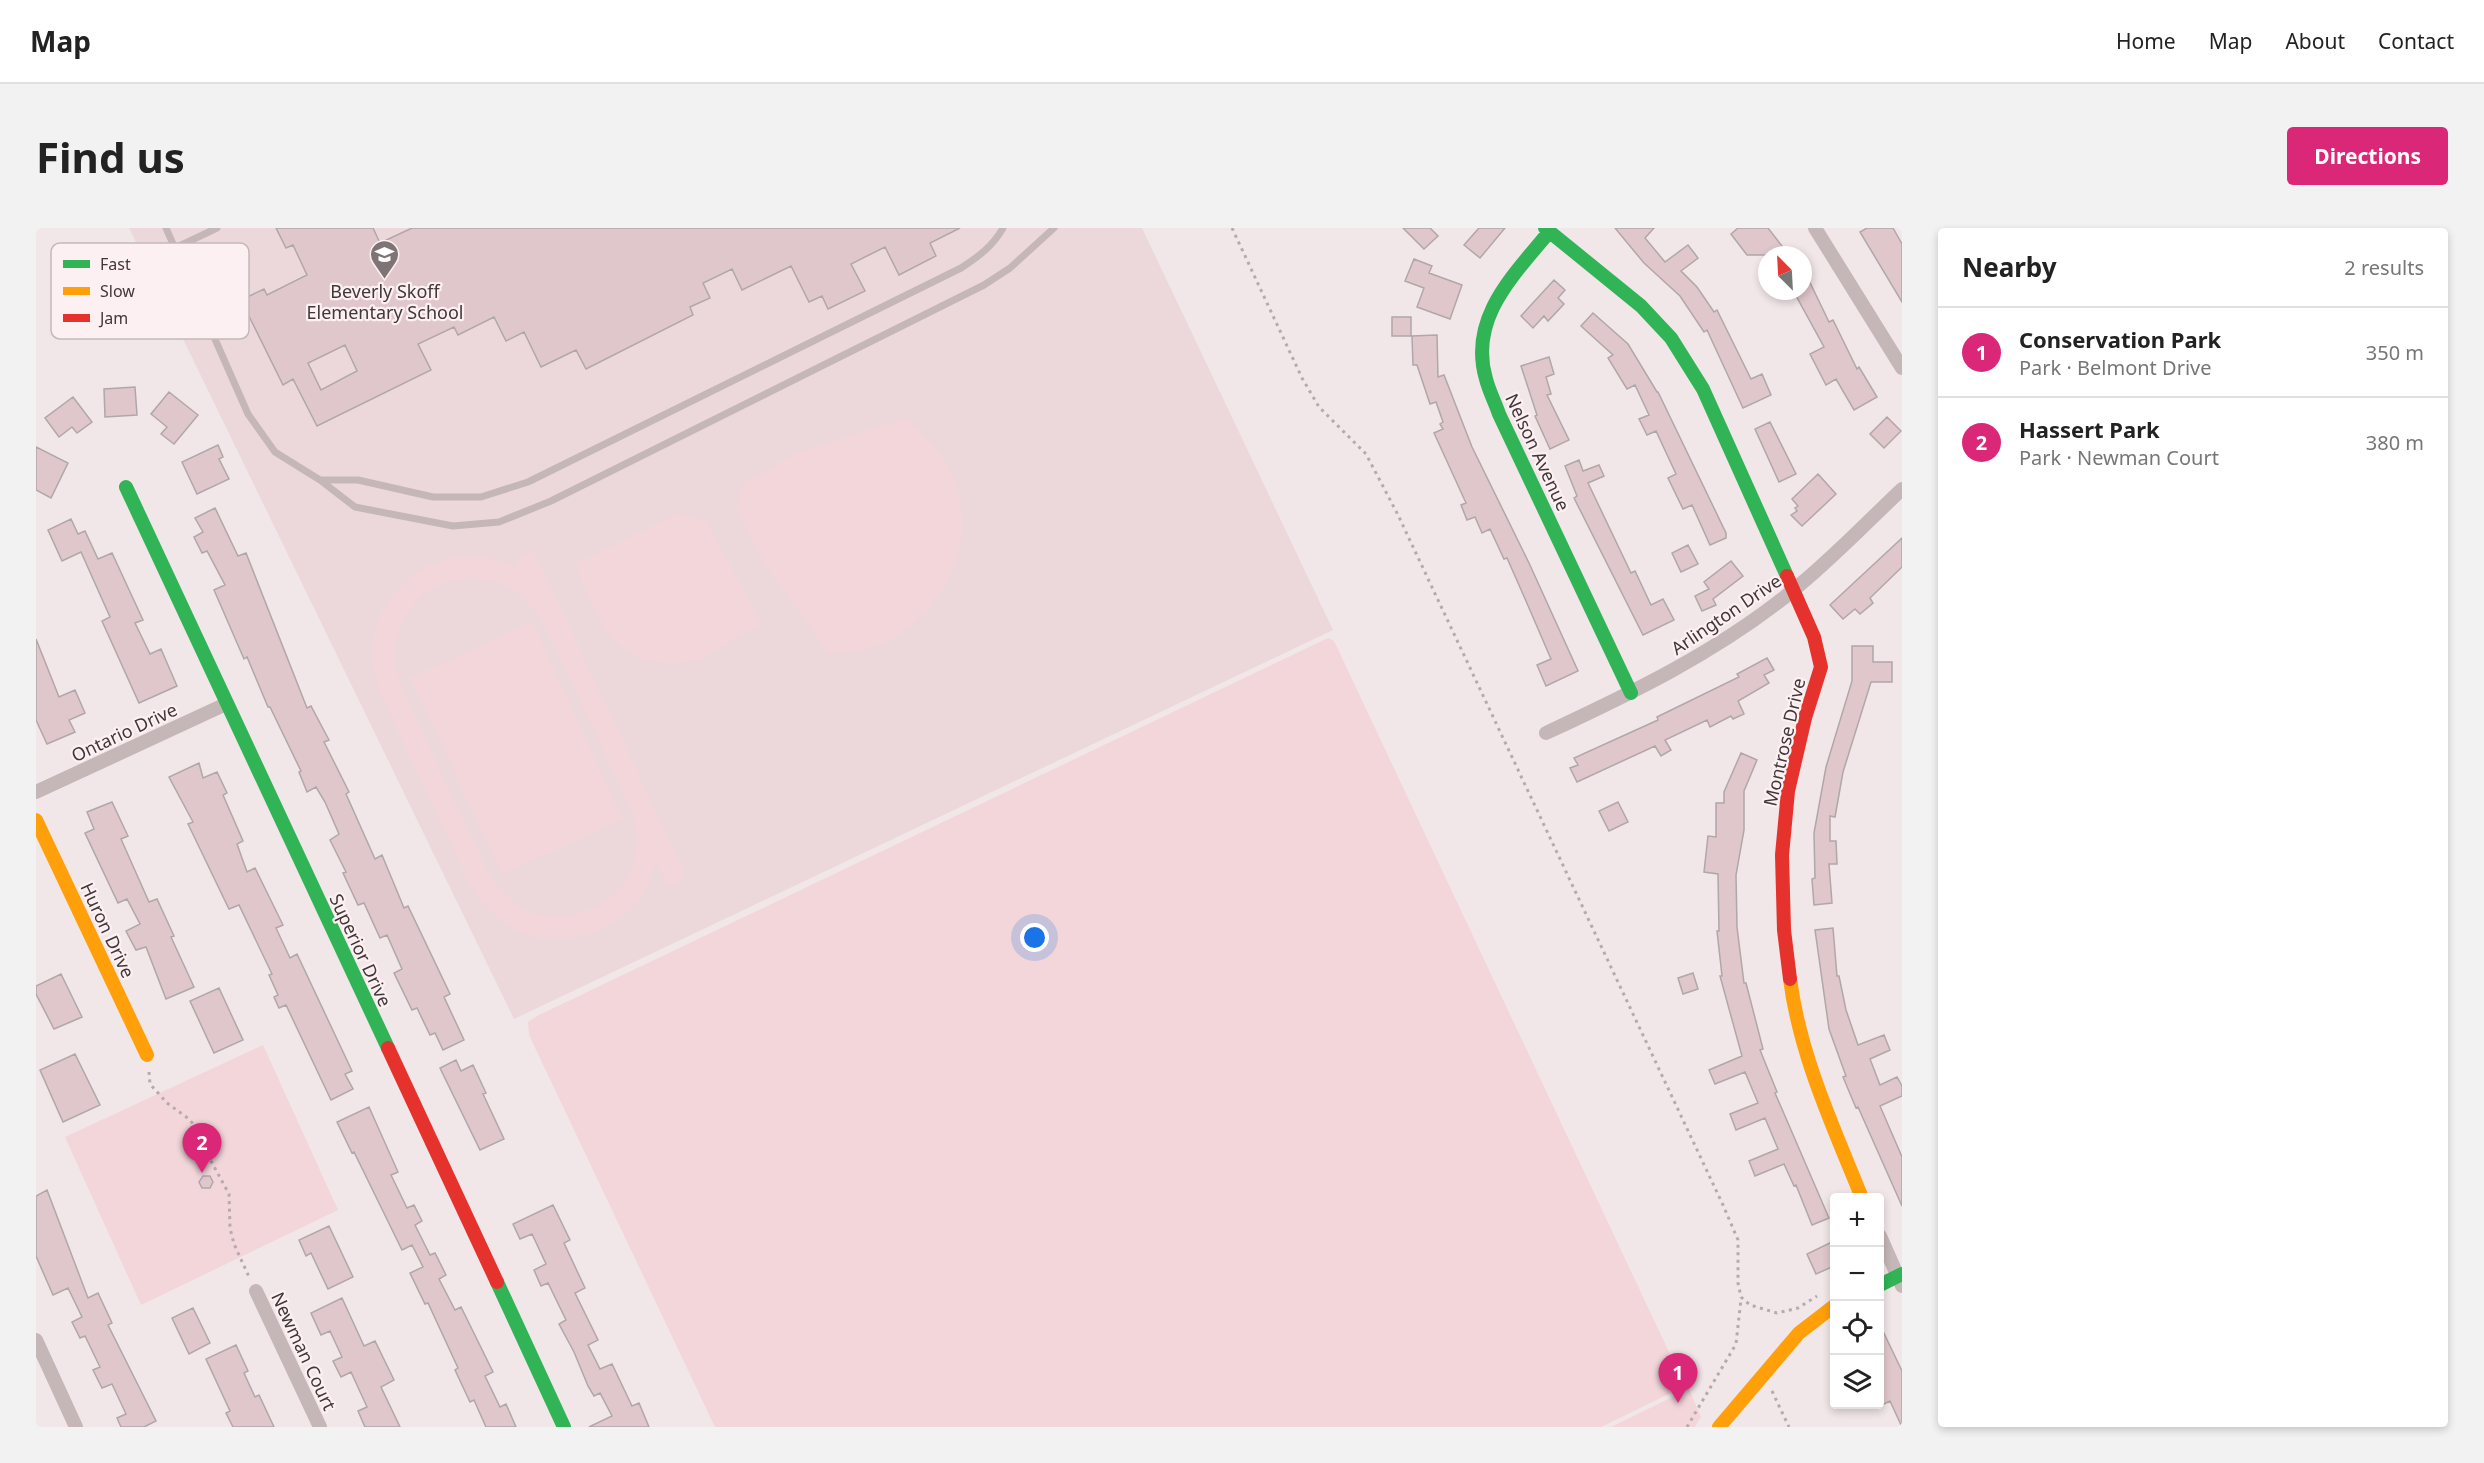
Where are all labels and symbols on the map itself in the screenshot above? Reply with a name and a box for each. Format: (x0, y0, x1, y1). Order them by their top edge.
school or university icon: Beverly Skoff Elementary School (369, 238, 401, 280)
legend (51, 243, 249, 339)
north arrow (1758, 246, 1812, 300)
text: Fast (100, 253, 131, 275)
place label: Beverly Skoff Elementary School (307, 279, 463, 324)
text: Slow (100, 280, 135, 302)
text: Jam (98, 307, 128, 329)
street label: Nelson Avenue (1500, 389, 1576, 515)
street label: Arlington Drive (1666, 568, 1786, 660)
street label: Montrose Drive (1758, 676, 1810, 808)
street label: Ontario Drive (67, 697, 181, 767)
street label: Huron Drive (75, 878, 141, 982)
street label: Superior Drive (324, 890, 398, 1010)
your location (1020, 923, 1049, 952)
pin: 2 (182, 1124, 222, 1173)
street label: Newman Court (266, 1288, 342, 1414)
pin: 1 (1658, 1354, 1698, 1403)

